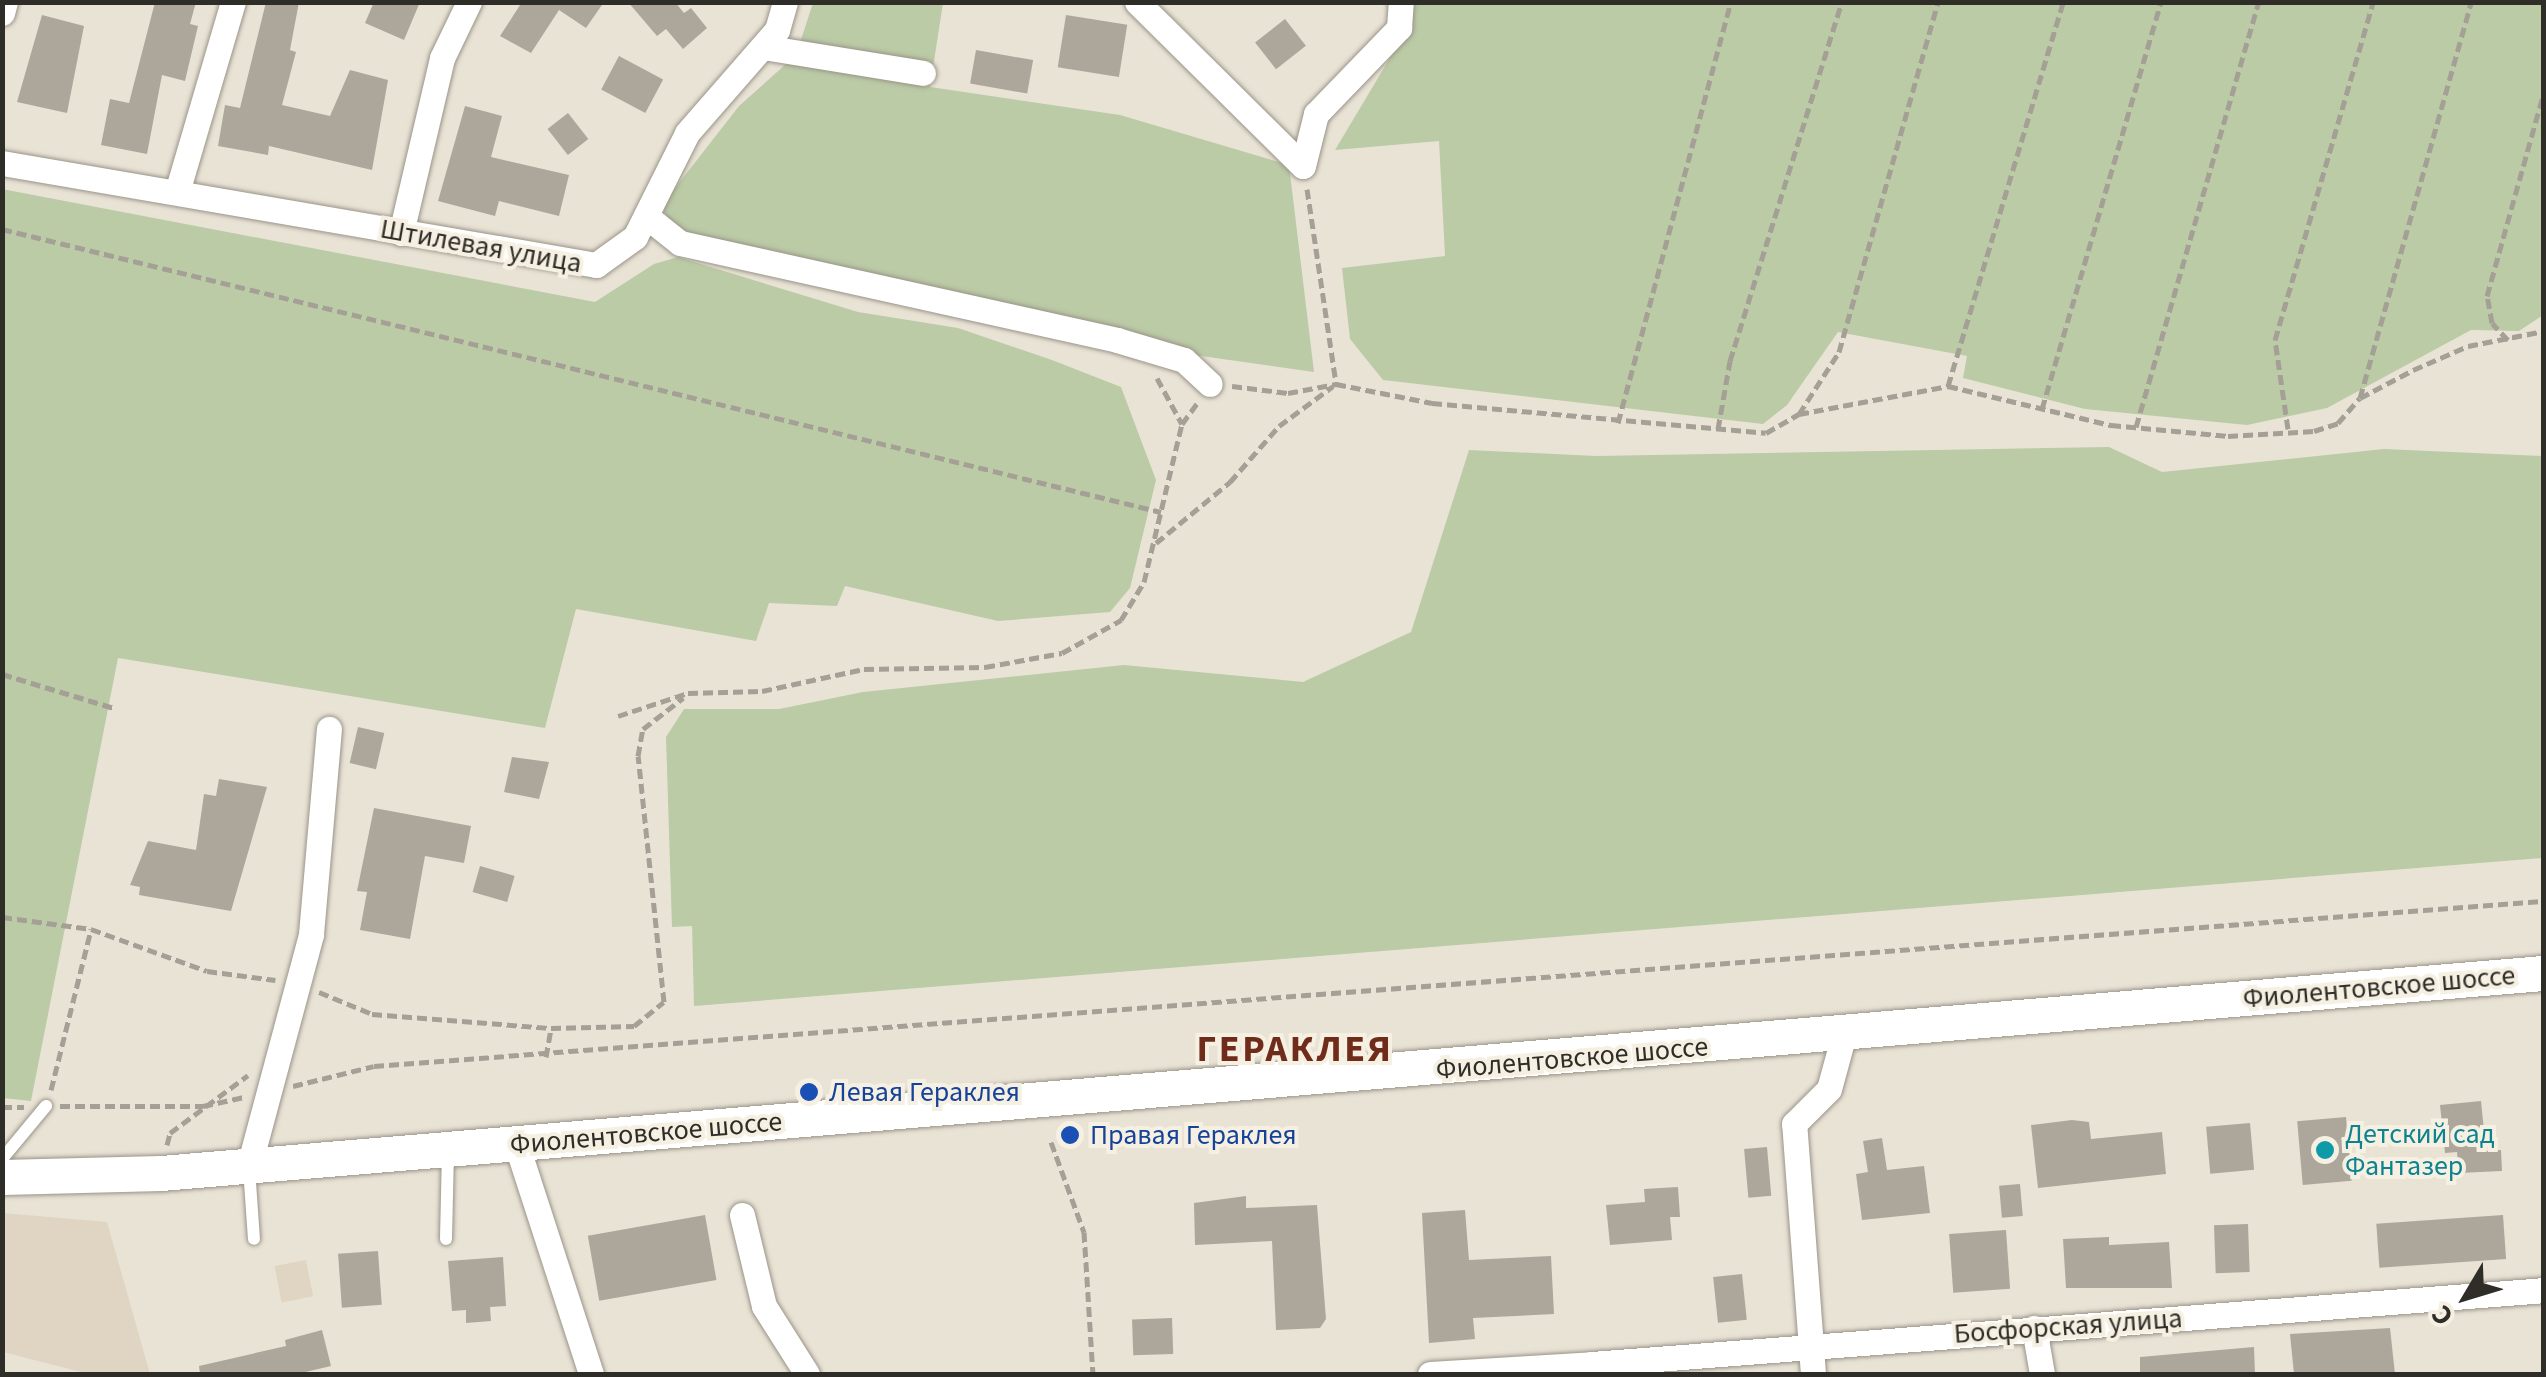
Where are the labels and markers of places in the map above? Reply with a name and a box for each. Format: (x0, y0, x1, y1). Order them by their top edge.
place label: Левая Гераклея (829, 1075, 1020, 1109)
marker: Левая Гераклея (798, 1081, 820, 1103)
place label: Детский сад Фантазер (2345, 1117, 2495, 1183)
place label: Правая Гераклея (1090, 1118, 1297, 1152)
marker: Правая Гераклея (1059, 1124, 1081, 1146)
marker: Детский сад Фантазер (2314, 1139, 2336, 1161)

